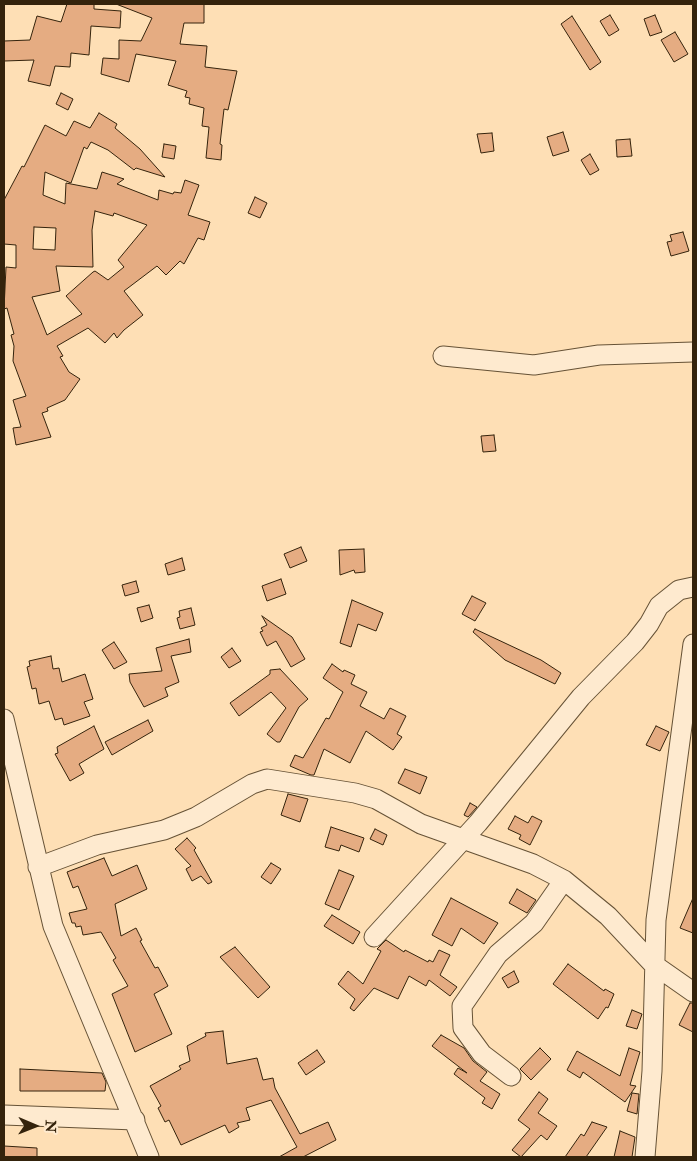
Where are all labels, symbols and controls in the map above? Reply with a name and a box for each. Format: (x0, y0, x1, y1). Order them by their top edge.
north arrow (10, 1101, 60, 1151)
text: N (42, 1120, 59, 1133)

